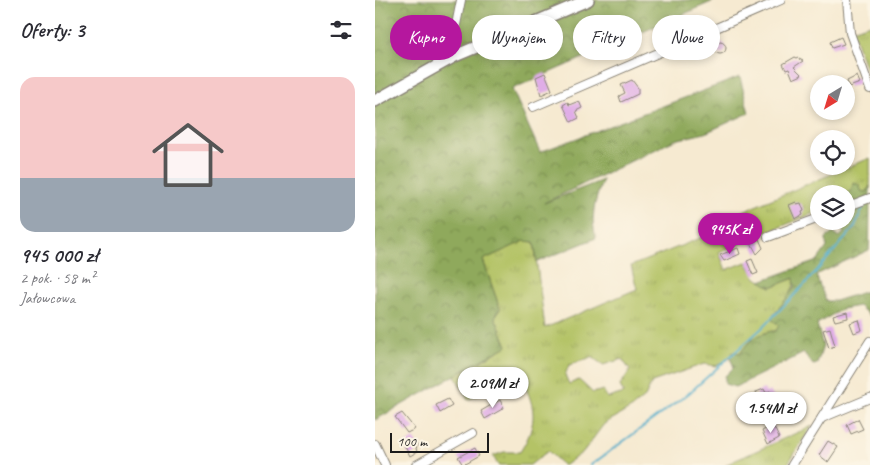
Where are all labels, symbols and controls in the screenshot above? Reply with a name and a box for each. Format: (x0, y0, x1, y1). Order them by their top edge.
chip: Kupno (390, 15, 462, 60)
chip: Wynajem (472, 15, 563, 60)
chip: Filtry (573, 15, 642, 60)
chip: Nowe (652, 15, 720, 60)
icon: filters (327, 16, 355, 44)
text: Oferty: 3 (20, 17, 85, 43)
north arrow (810, 75, 855, 120)
map controls (810, 75, 855, 230)
icon: home (143, 110, 233, 200)
button: locate (810, 130, 855, 175)
button: layers (810, 185, 855, 230)
pin: 945K zł (684, 212, 776, 255)
text: 945K zł (709, 219, 751, 239)
text: 945 000 zł (20, 242, 98, 268)
text: 2 pok. · 58 m² (20, 268, 95, 288)
text: Jałowcowa (20, 288, 75, 308)
pin: 2.09M zł (441, 366, 545, 409)
text: 2.09M zł (469, 373, 517, 393)
pin: 1.54M zł (719, 392, 823, 434)
text: 1.54M zł (747, 398, 795, 418)
scale bar (390, 430, 489, 453)
text: 100 m (397, 433, 427, 450)

